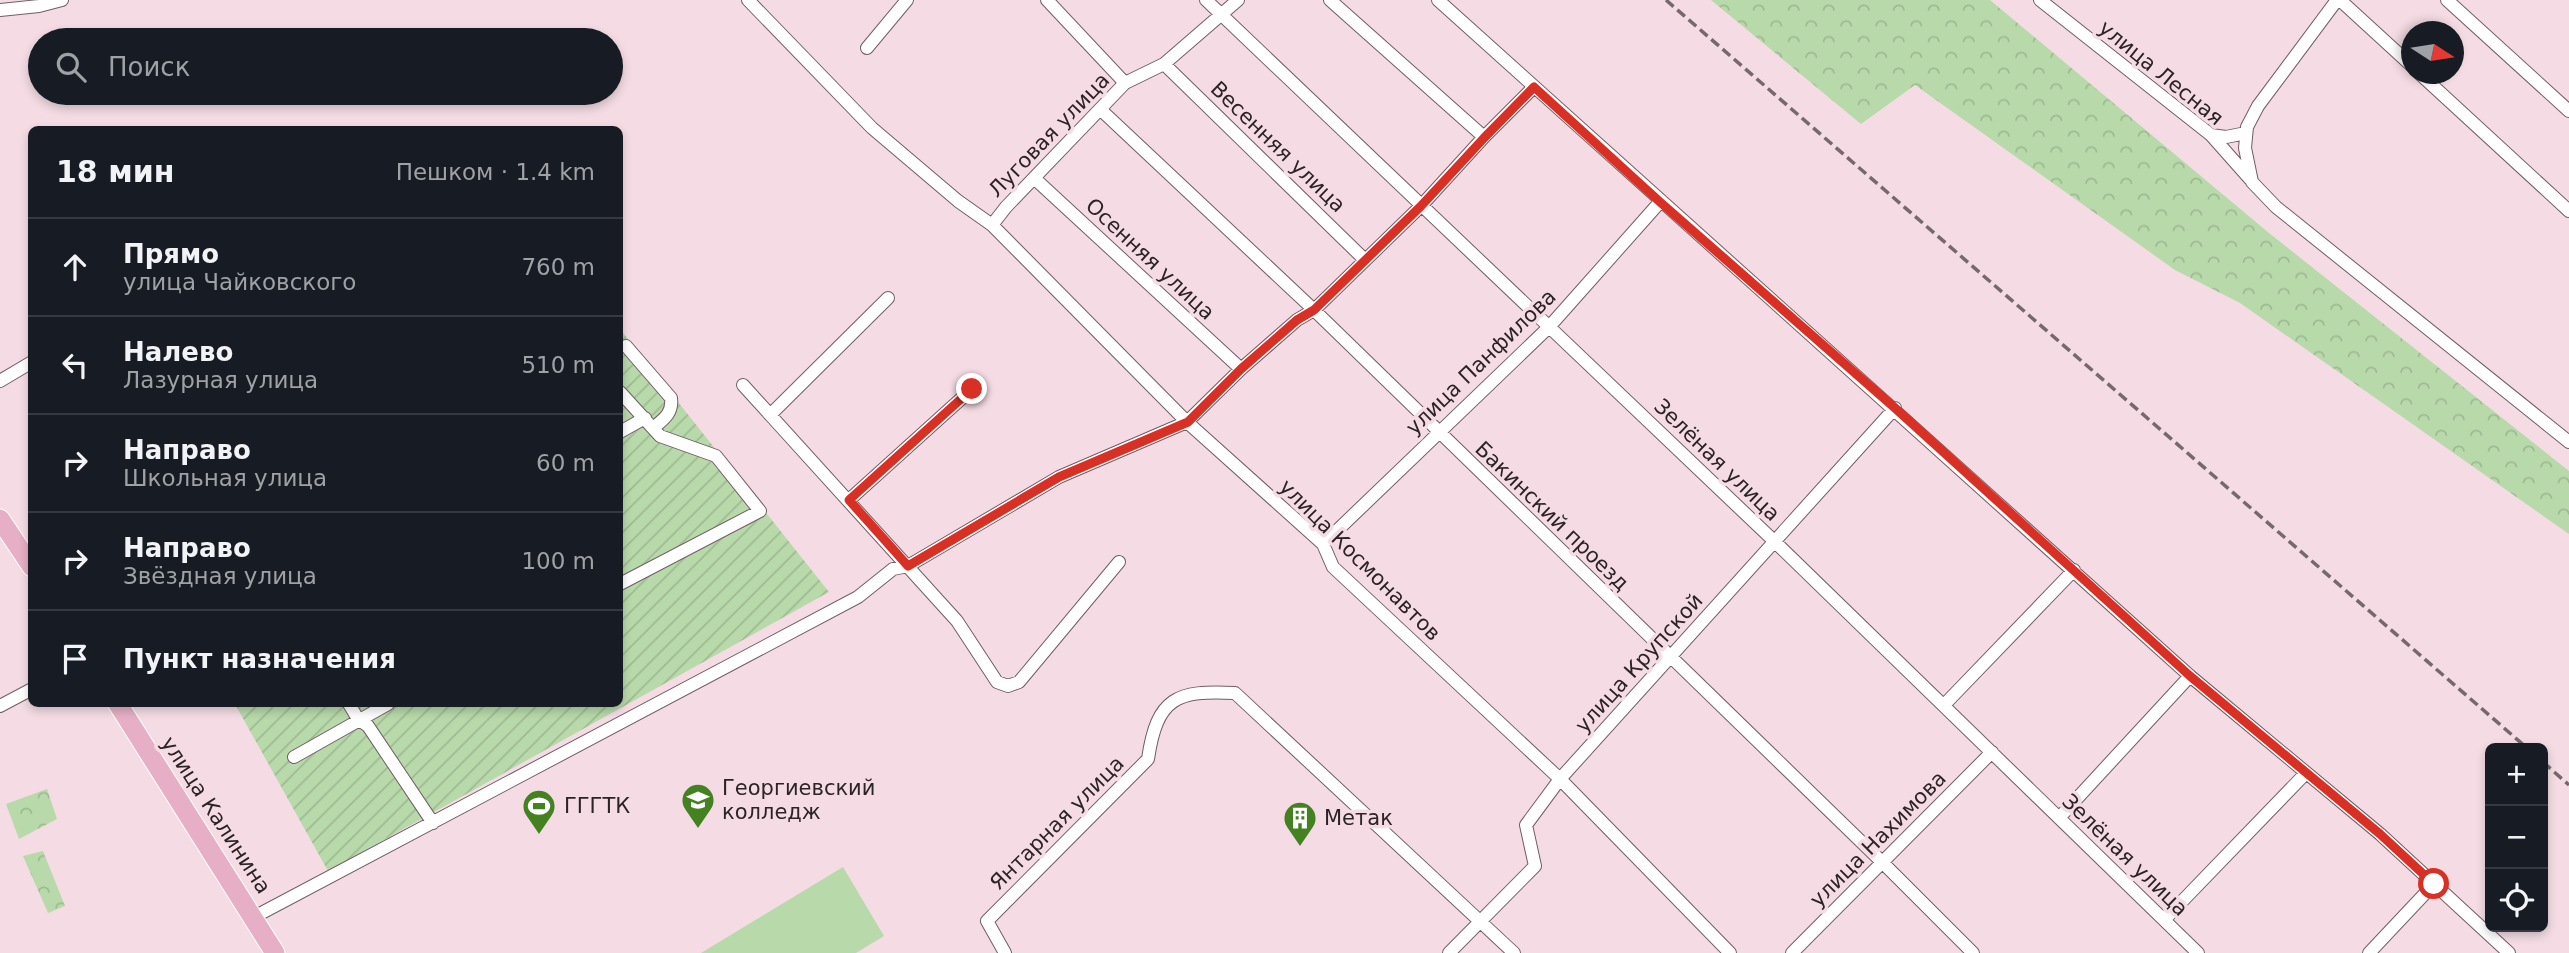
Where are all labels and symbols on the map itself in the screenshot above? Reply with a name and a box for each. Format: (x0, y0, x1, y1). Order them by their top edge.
street label: улица Лесная (2094, 16, 2228, 130)
north arrow (2401, 21, 2464, 84)
street label: Луговая улица (984, 68, 1114, 202)
street label: Весенняя улица (1206, 77, 1350, 217)
street label: Осенняя улица (1081, 193, 1219, 325)
street label: улица Панфилова (1401, 284, 1561, 440)
route end (956, 373, 987, 404)
street label: Зелёная улица (1649, 394, 1785, 526)
street label: Бакинский проезд (1470, 436, 1634, 596)
street label: улица Космонавтов (1275, 475, 1445, 645)
street label: улица Крупской (1570, 589, 1708, 737)
street label: улица Калинина (156, 732, 276, 898)
street label: Янтарная улица (985, 751, 1129, 895)
street label: улица Нахимова (1805, 766, 1951, 912)
place label: Георгиевский колледж (722, 776, 875, 824)
school or university icon: Георгиевский колледж (679, 781, 717, 830)
sports icon: ГГГТК (520, 787, 558, 836)
street label: Зелёная улица (2057, 789, 2193, 921)
place label: ГГГТК (564, 794, 630, 818)
building icon: Метак (1281, 799, 1319, 848)
place label: Метак (1324, 806, 1393, 830)
route start (2418, 868, 2449, 899)

